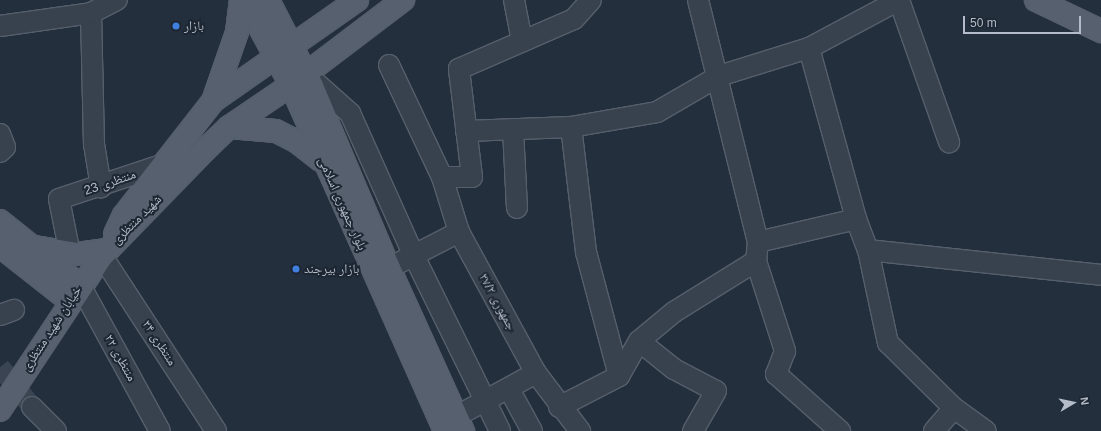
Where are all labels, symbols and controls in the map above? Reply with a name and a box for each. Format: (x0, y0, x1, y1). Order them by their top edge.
scale bar (965, 8, 1083, 34)
text: 50 m (970, 16, 997, 30)
place label: بازار (184, 18, 204, 34)
marker: بازار (171, 21, 181, 31)
street label: بلوار جمهوری اسلامی (314, 155, 370, 253)
street label: منتظری 23 (82, 167, 138, 199)
street label: شهید منتظری (109, 192, 165, 248)
place label: بازار بیرجند (304, 261, 359, 277)
marker: بازار بیرجند (291, 264, 301, 274)
street label: جمهوری ۲۷/۲ (475, 271, 519, 333)
street label: خیابان شهید منتظری (19, 284, 85, 374)
street label: منتظری ۲۴ (139, 317, 179, 369)
street label: منتظری ۲۲ (101, 332, 139, 384)
north arrow (1053, 383, 1093, 423)
text: N (1078, 396, 1091, 406)

